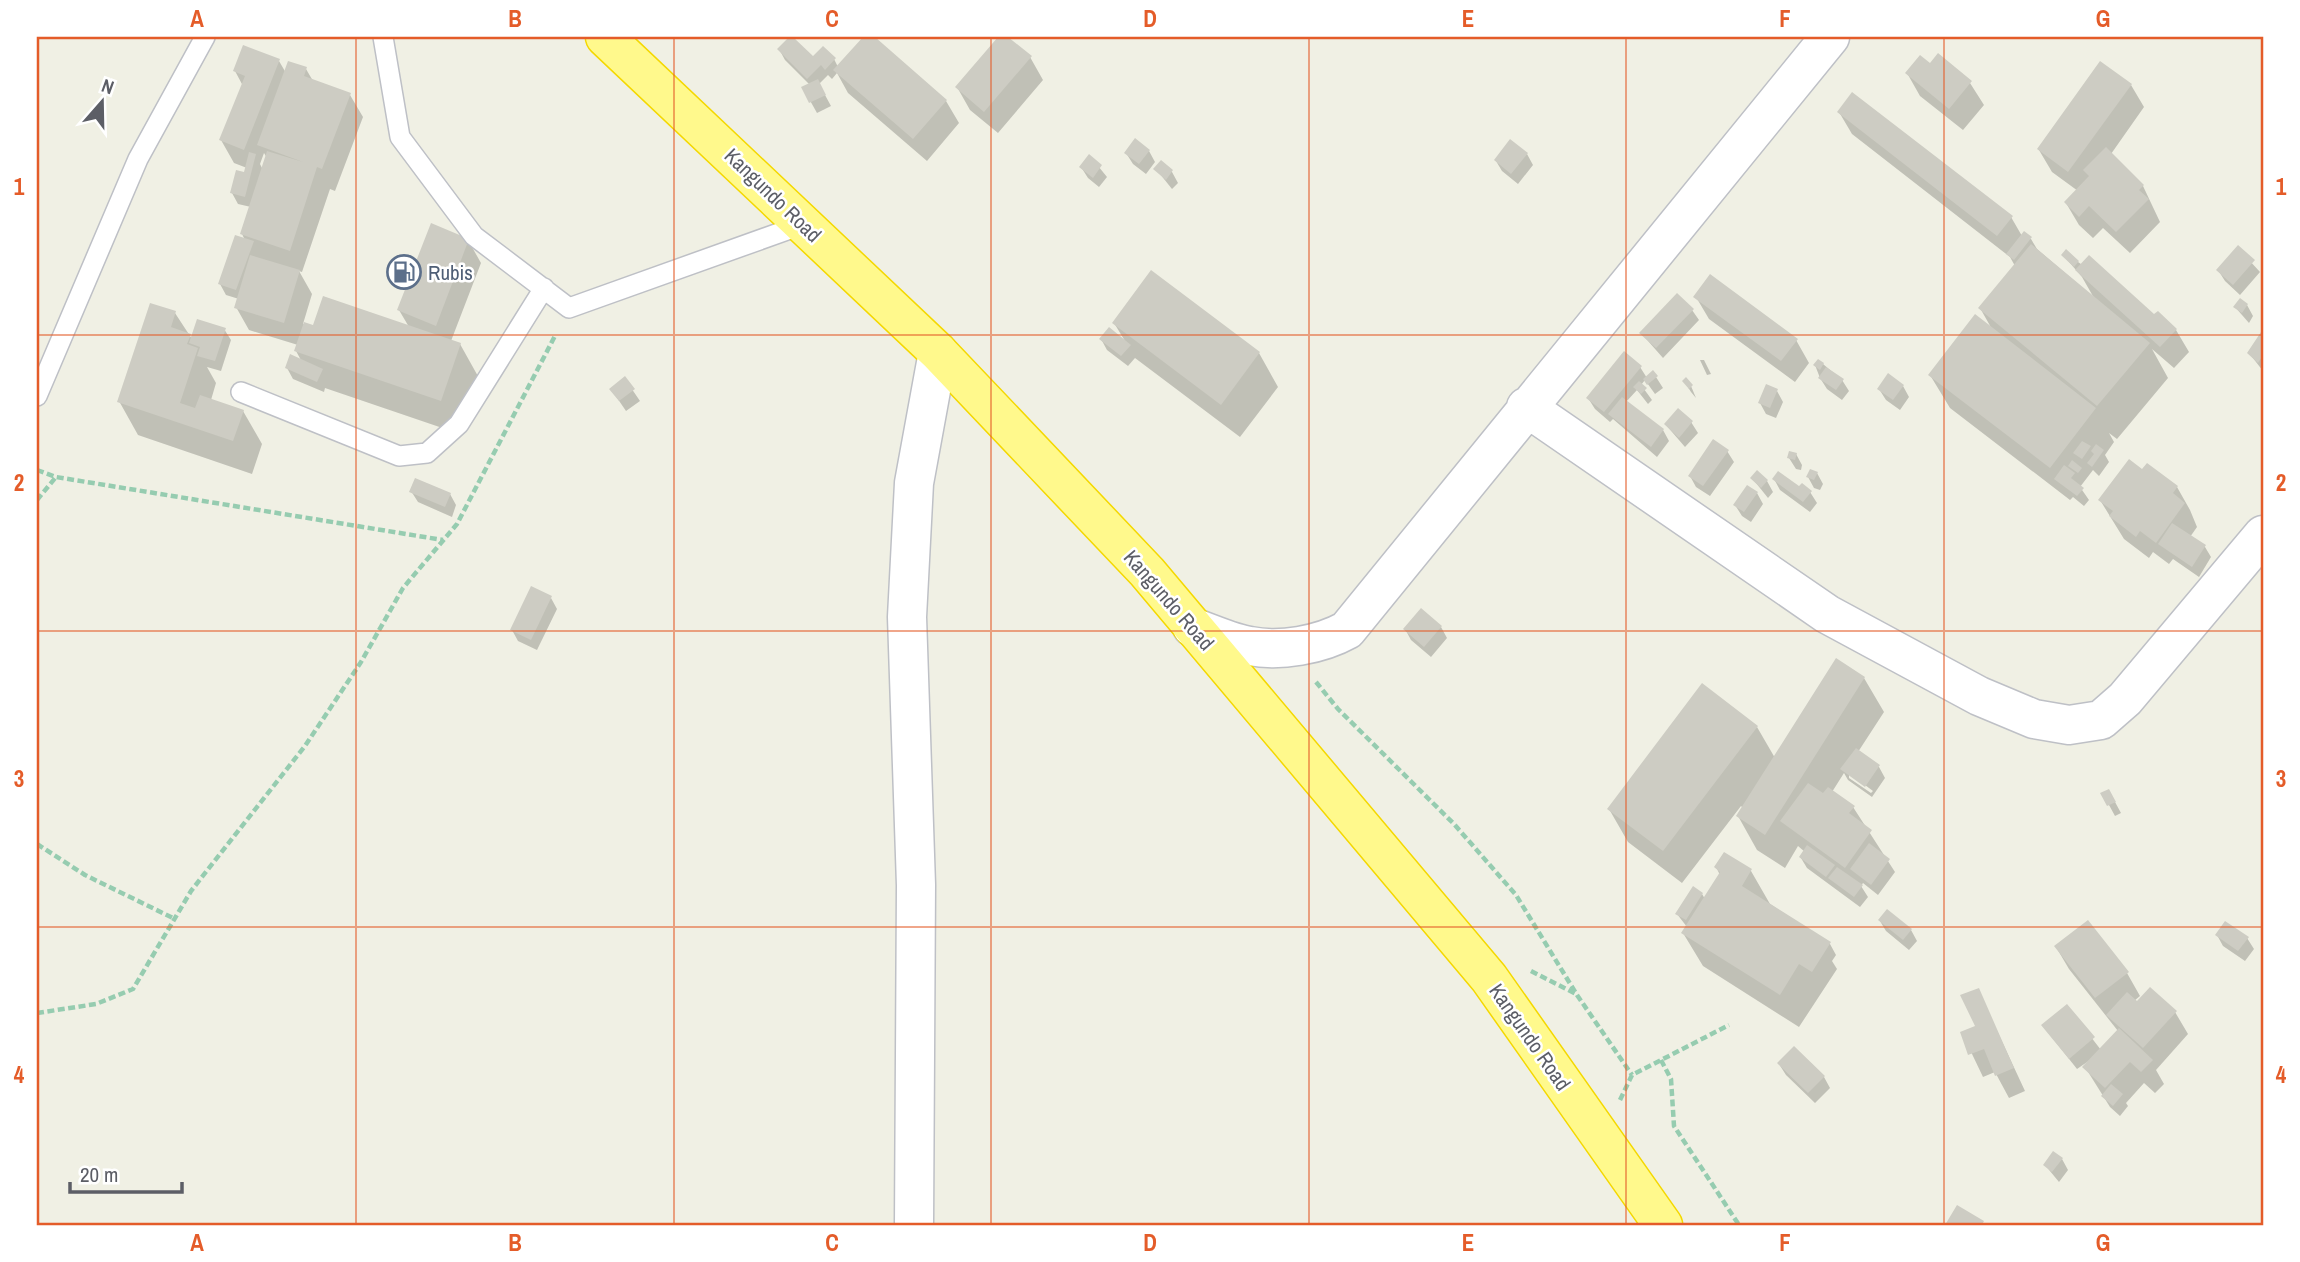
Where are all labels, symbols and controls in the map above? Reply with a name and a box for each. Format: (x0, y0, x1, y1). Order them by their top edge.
text: A (190, 3, 204, 34)
text: B (508, 3, 522, 34)
text: C (825, 3, 839, 34)
text: D (1143, 3, 1157, 34)
text: E (1462, 3, 1474, 34)
text: F (1779, 3, 1791, 34)
text: G (2096, 3, 2110, 34)
north arrow (66, 66, 136, 136)
text: N (98, 72, 118, 100)
street label: Kangundo Road (718, 141, 828, 249)
text: 1 (14, 171, 25, 202)
text: 1 (2276, 171, 2287, 202)
fuel station icon: Rubis (385, 253, 423, 291)
place label: Rubis (428, 258, 473, 287)
text: 2 (14, 467, 24, 498)
text: 2 (2276, 467, 2286, 498)
street label: Kangundo Road (1117, 544, 1221, 656)
text: 3 (14, 763, 24, 794)
text: 3 (2276, 763, 2286, 794)
street label: Kangundo Road (1482, 978, 1578, 1096)
text: 4 (14, 1059, 25, 1090)
text: 4 (2276, 1059, 2287, 1090)
scale bar (70, 1150, 182, 1194)
text: 20 m (80, 1160, 118, 1189)
text: A (190, 1227, 204, 1258)
text: B (508, 1227, 522, 1258)
text: C (825, 1227, 839, 1258)
text: D (1143, 1227, 1157, 1258)
text: E (1462, 1227, 1474, 1258)
text: F (1779, 1227, 1791, 1258)
text: G (2096, 1227, 2110, 1258)

